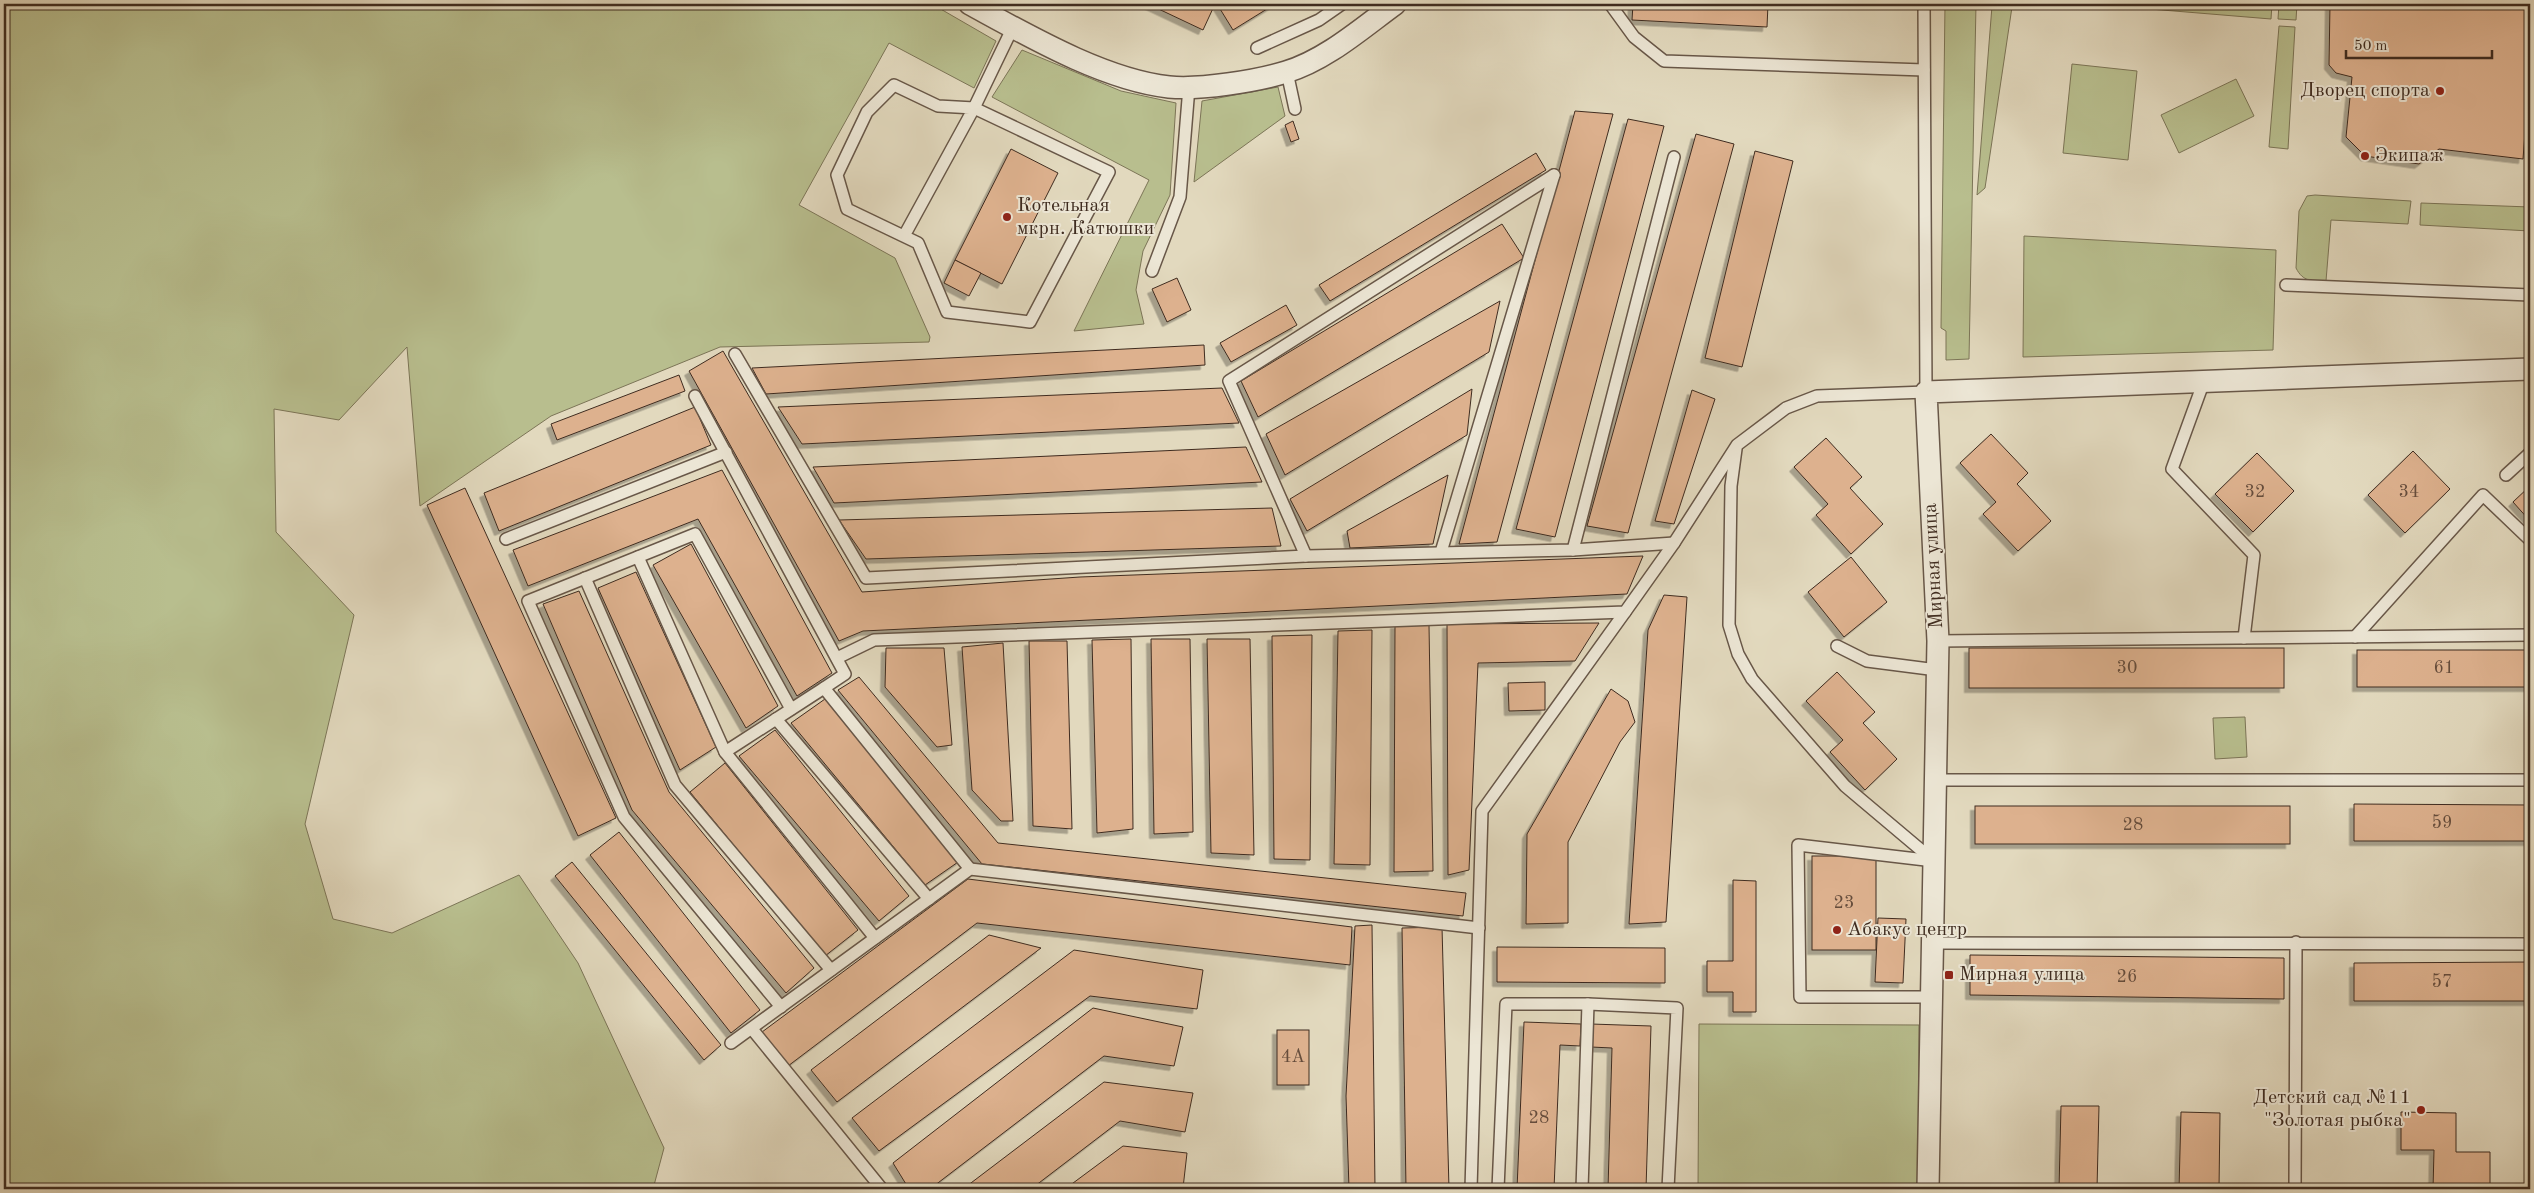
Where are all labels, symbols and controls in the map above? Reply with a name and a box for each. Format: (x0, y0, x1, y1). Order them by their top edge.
scale bar (2346, 28, 2493, 60)
text: 50 m (2354, 39, 2388, 54)
place label: Дворец спорта (2300, 81, 2430, 101)
marker: Дворец спорта (2434, 85, 2446, 97)
place label: Экипаж (2375, 146, 2444, 166)
marker: Экипаж (2359, 150, 2371, 162)
place label: Котельная мкрн. Катюшки (1017, 196, 1154, 239)
marker: Котельная мкрн. Катюшки (1001, 211, 1013, 223)
house number: 32 (2245, 483, 2265, 501)
house number: 34 (2399, 483, 2419, 501)
street label: Мирная улица (1921, 503, 1947, 629)
house number: 30 (2117, 659, 2137, 677)
house number: 61 (2434, 659, 2454, 677)
house number: 59 (2432, 814, 2452, 832)
house number: 28 (2123, 816, 2143, 834)
house number: 23 (1834, 894, 1854, 912)
place label: Абакус центр (1847, 920, 1967, 940)
marker: Абакус центр (1831, 924, 1843, 936)
place label: Мирная улица (1959, 965, 2085, 985)
house number: 26 (2117, 968, 2137, 986)
marker: Мирная улица (1943, 969, 1955, 981)
house number: 57 (2432, 973, 2452, 991)
house number: 4А (1281, 1048, 1305, 1066)
place label: Детский сад №11 "Золотая рыбка" (2253, 1088, 2411, 1131)
marker: Детский сад №11 "Золотая рыбка" (2415, 1104, 2427, 1116)
house number: 28 (1529, 1109, 1549, 1127)

